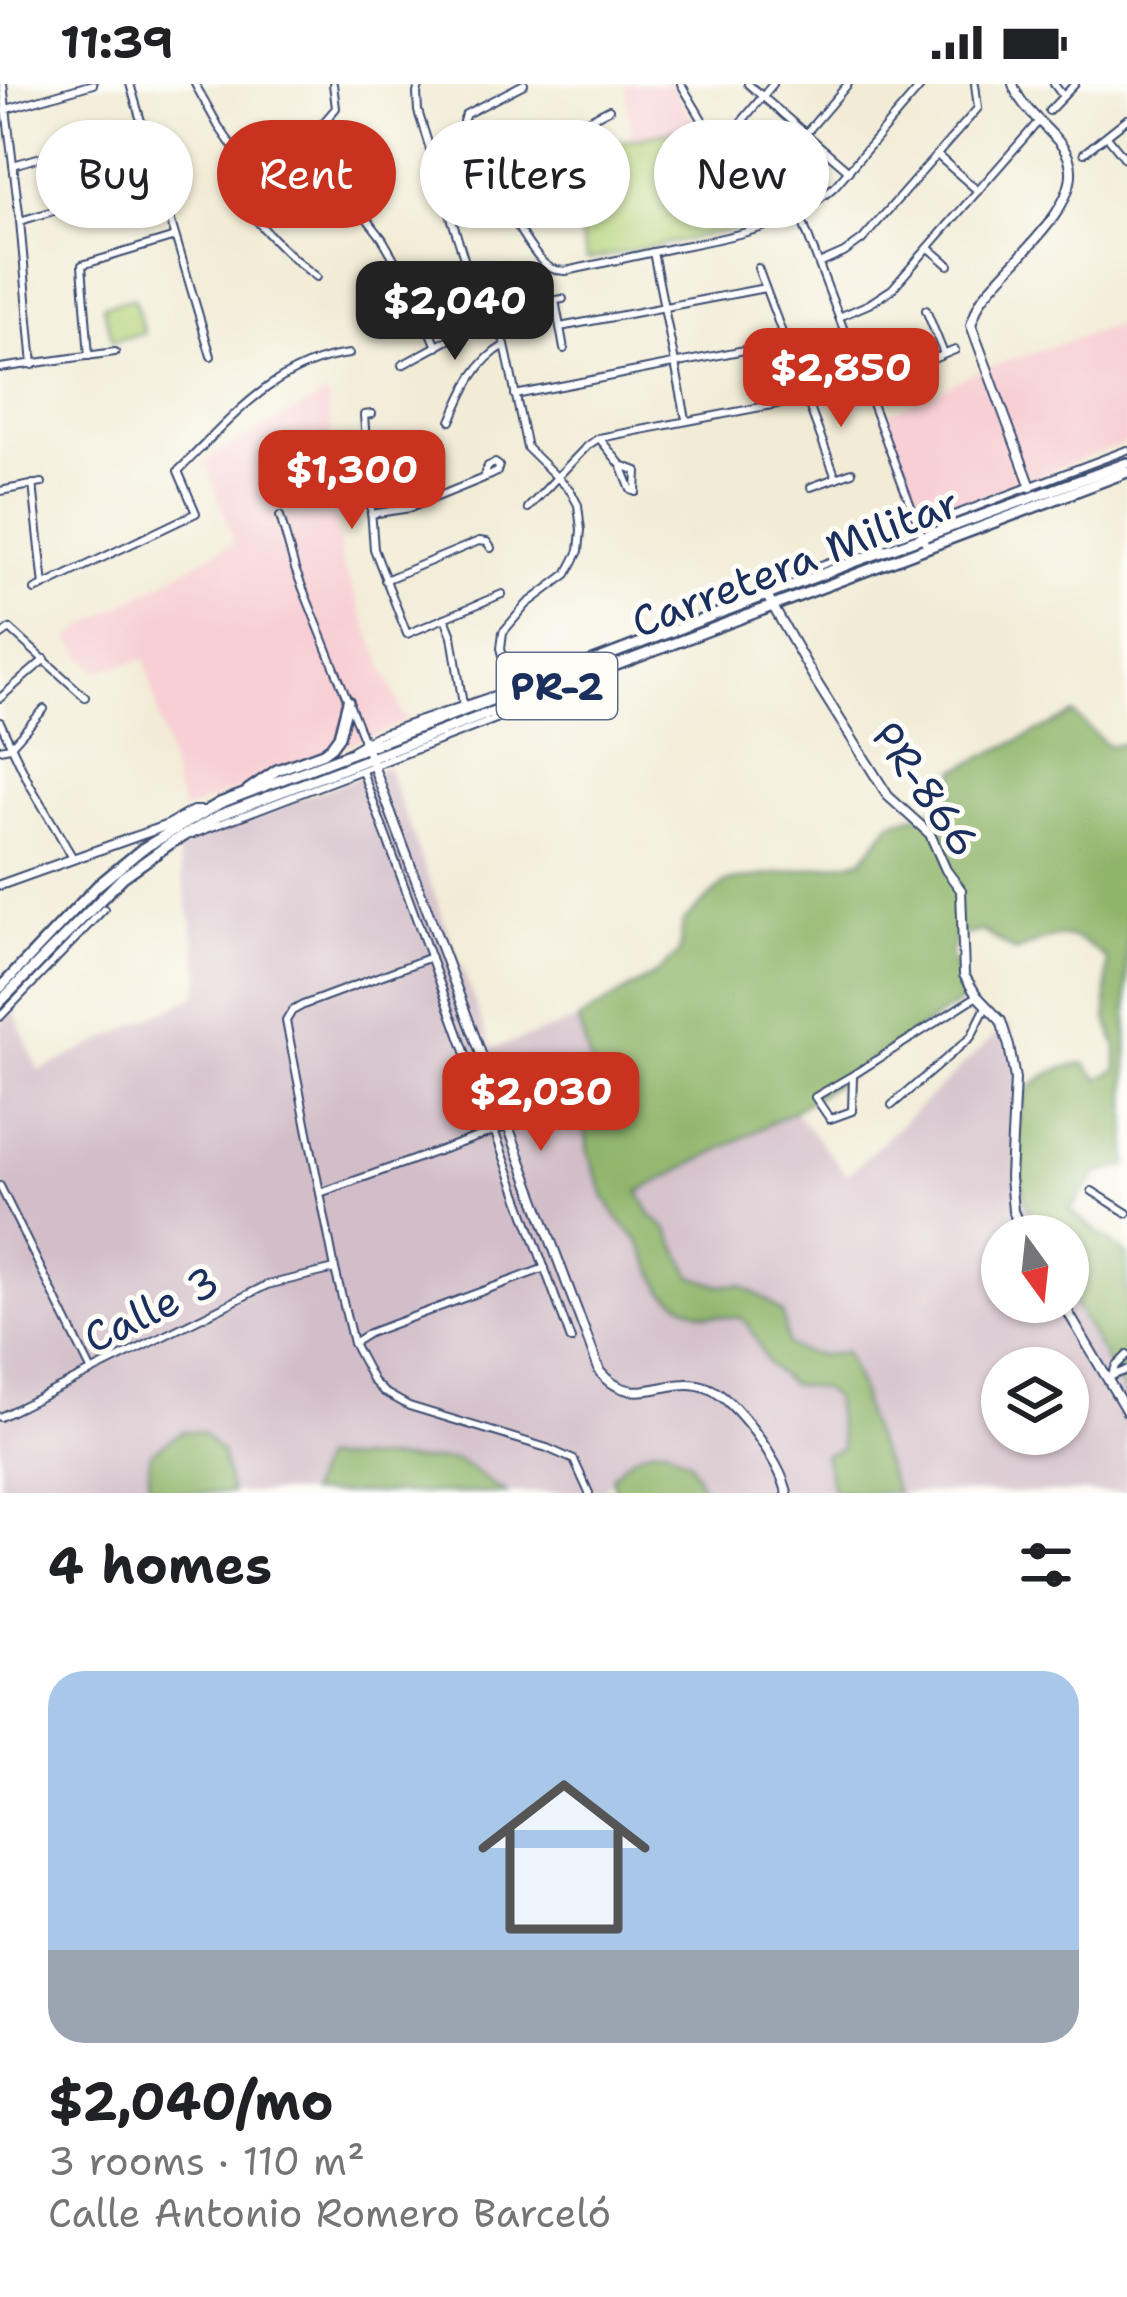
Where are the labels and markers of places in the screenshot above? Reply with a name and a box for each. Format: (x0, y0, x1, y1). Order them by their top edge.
pin: $2,040 (357, 261, 553, 363)
pin: $2,850 (743, 328, 939, 430)
pin: $1,300 (254, 430, 450, 532)
pin: $2,030 (443, 1052, 639, 1154)

